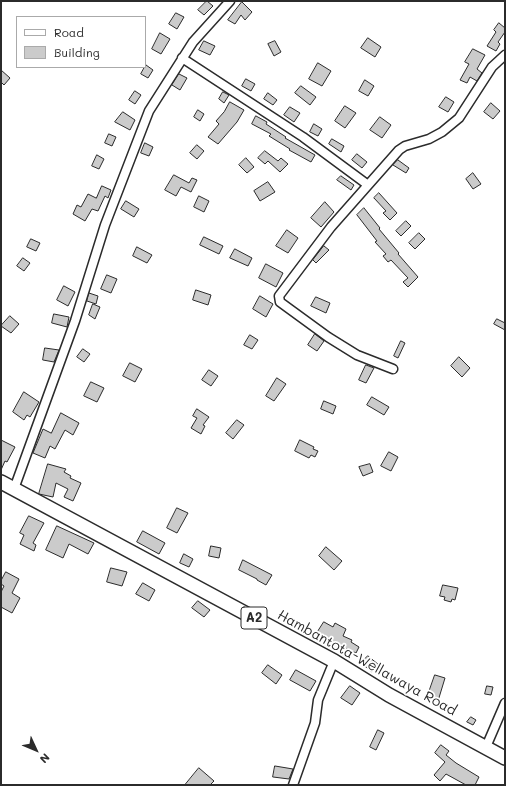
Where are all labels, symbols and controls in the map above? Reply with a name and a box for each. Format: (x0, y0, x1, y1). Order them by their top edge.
legend (16, 16, 146, 68)
text: Road (54, 24, 84, 40)
text: Building (54, 44, 100, 60)
road number: A2 (241, 607, 267, 629)
street label: Hambantota-Wellawaya Road (275, 607, 459, 719)
north arrow (16, 730, 56, 770)
text: N (37, 750, 53, 767)

